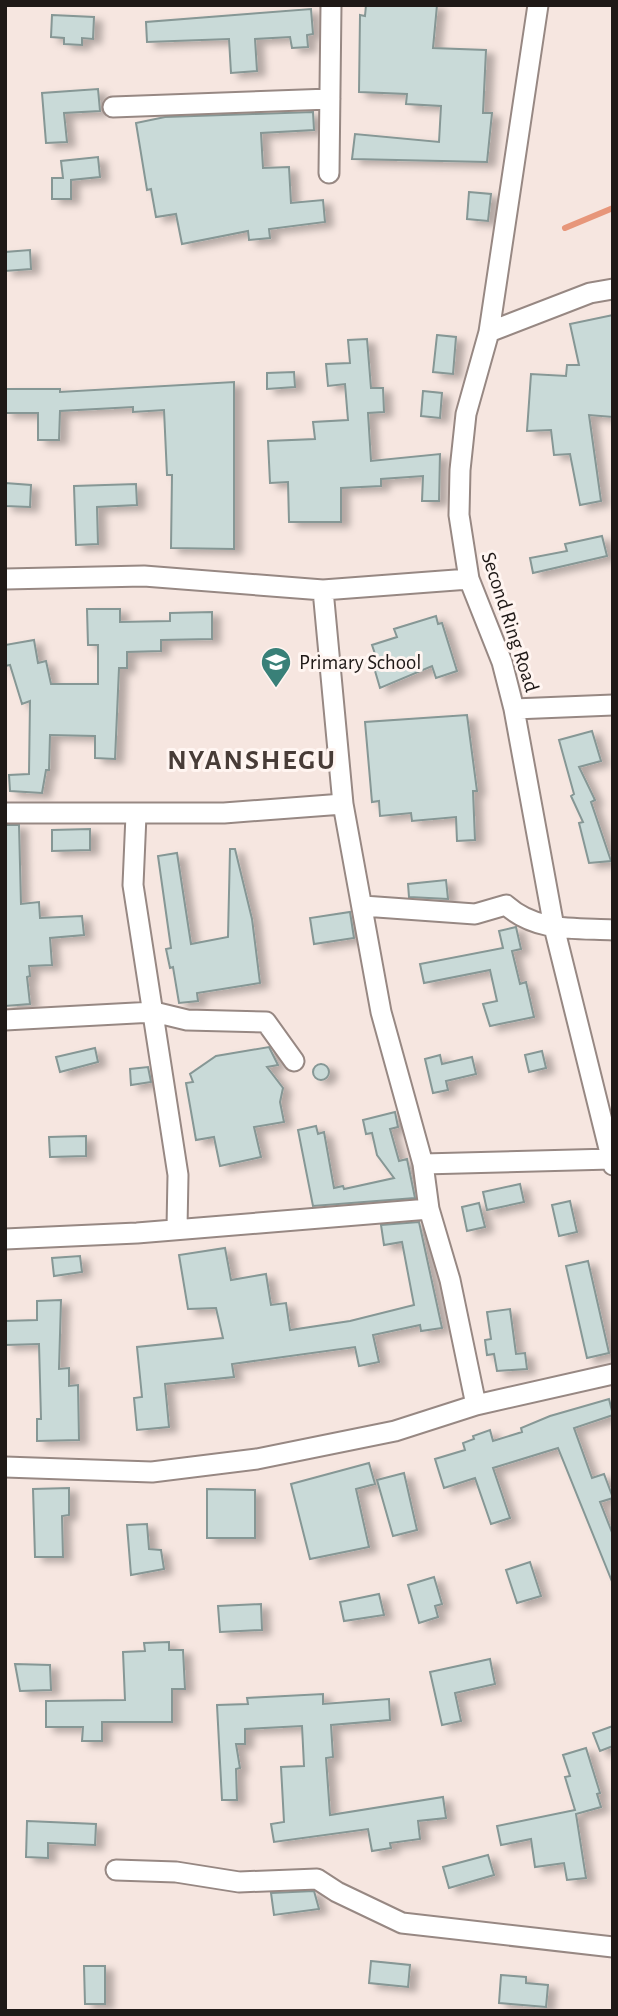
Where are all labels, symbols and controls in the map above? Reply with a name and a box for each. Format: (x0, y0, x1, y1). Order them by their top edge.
street label: Second Ring Road (478, 550, 543, 695)
school or university icon: Primary School (259, 645, 293, 689)
place label: Primary School (299, 652, 422, 673)
district label: NYANSHEGU (167, 747, 337, 775)

